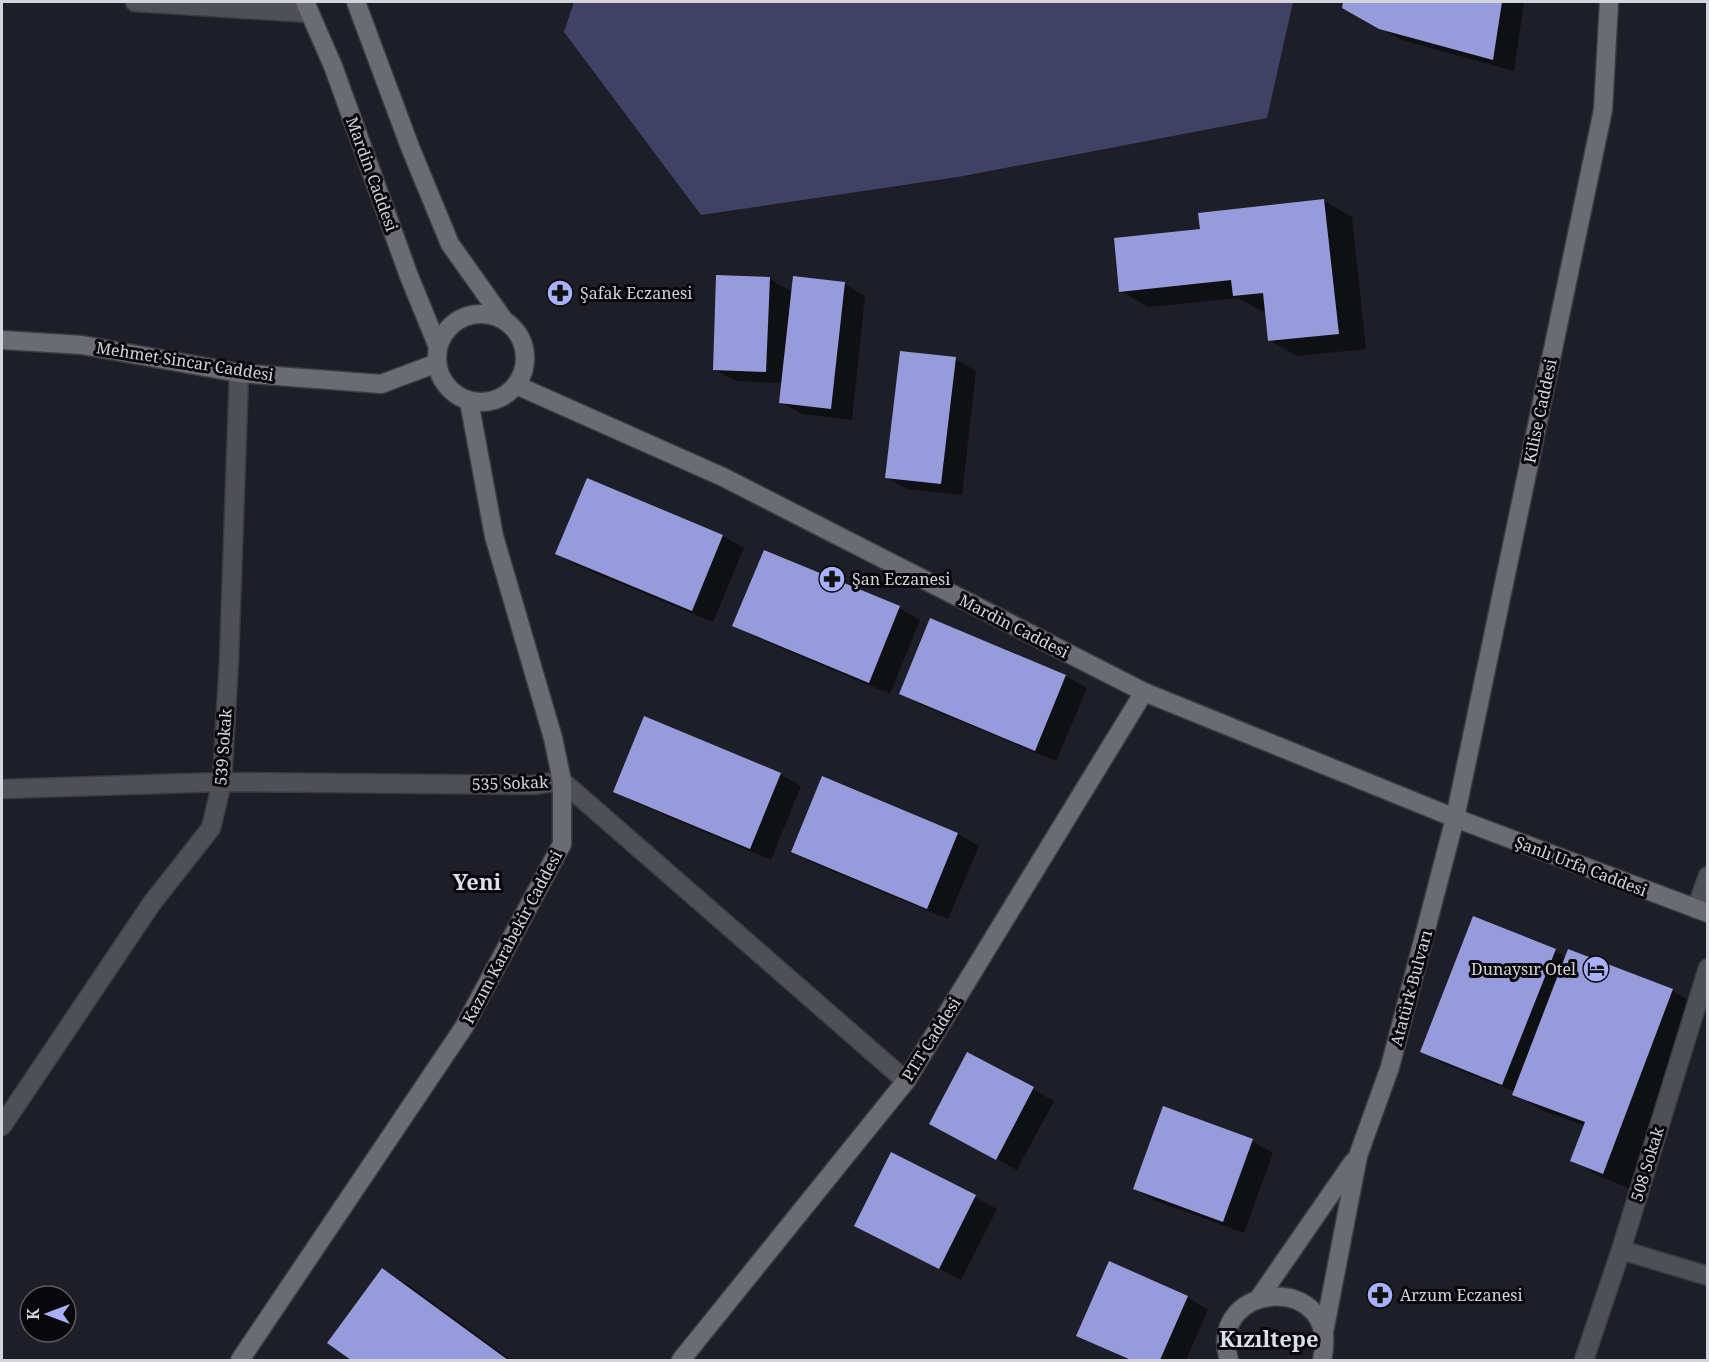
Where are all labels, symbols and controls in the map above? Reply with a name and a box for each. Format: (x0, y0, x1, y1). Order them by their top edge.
street label: Mardin Caddesi (341, 114, 403, 234)
pharmacy icon: Şafak Eczanesi (545, 278, 575, 308)
place label: Şafak Eczanesi (580, 282, 692, 304)
street label: Mehmet Sincar Caddesi (95, 336, 275, 386)
street label: Kilise Caddesi (1518, 357, 1562, 465)
pharmacy icon: Şan Eczanesi (817, 564, 847, 594)
place label: Şan Eczanesi (852, 568, 950, 590)
street label: Mardin Caddesi (955, 589, 1073, 663)
street label: 539 Sokak (209, 707, 237, 786)
street label: 535 Sokak (471, 771, 549, 795)
street label: Şanlı Urfa Caddesi (1512, 831, 1650, 901)
street label: Kazım Karabekir Caddesi (457, 847, 567, 1027)
district label: Yeni (453, 866, 502, 896)
street label: Atatürk Bulvarı (1385, 928, 1437, 1048)
hotel icon: Dunaysır Otel (1581, 954, 1611, 984)
place label: Dunaysır Otel (1471, 958, 1576, 980)
street label: P.T.T Caddesi (897, 993, 965, 1085)
street label: 508 Sokak (1625, 1124, 1669, 1204)
pharmacy icon: Arzum Eczanesi (1365, 1280, 1395, 1310)
north arrow (18, 1284, 78, 1344)
place label: Arzum Eczanesi (1400, 1284, 1523, 1306)
text: K (22, 1308, 44, 1320)
district label: Kızıltepe (1219, 1323, 1319, 1353)

